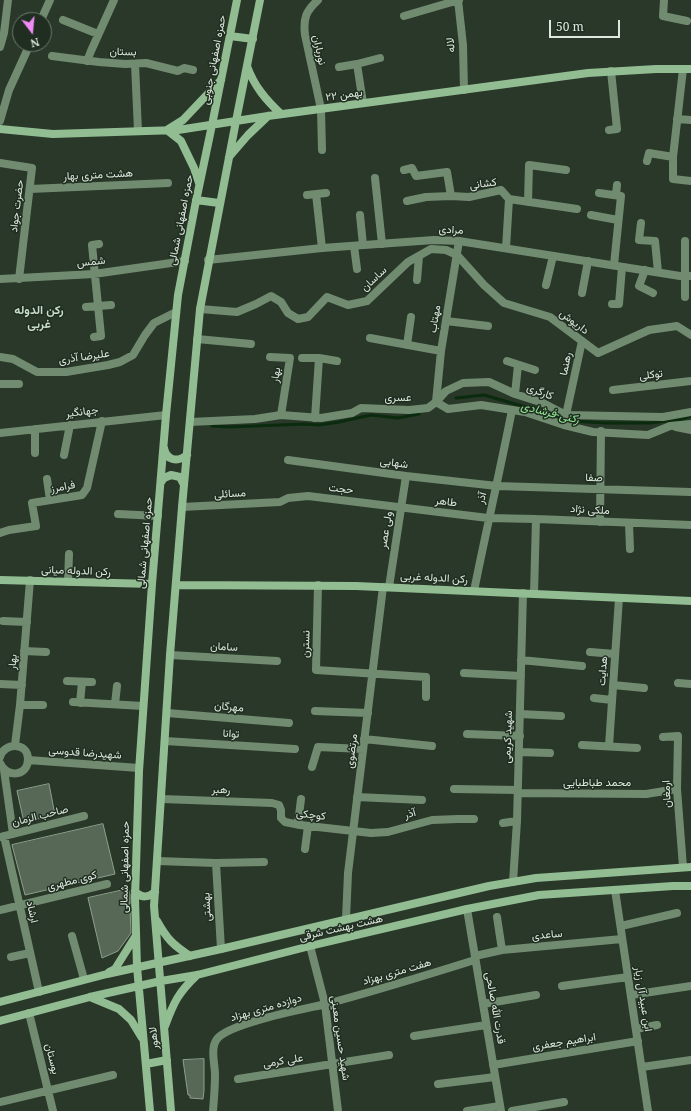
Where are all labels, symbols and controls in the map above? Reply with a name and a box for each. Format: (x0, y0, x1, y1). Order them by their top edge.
north arrow (12, 12, 52, 52)
scale bar (551, 12, 622, 38)
street label: حمزه اصفهانی جنوبی (199, 14, 229, 106)
text: 50 m (556, 18, 584, 35)
street label: نورباران (309, 34, 329, 66)
text: N (29, 35, 41, 51)
street label: لاله (444, 37, 458, 53)
street label: بستان (109, 45, 137, 59)
street label: ۲۲ بهمن (325, 86, 363, 104)
street label: هشت متری بهار (63, 167, 133, 183)
street label: حمزه اصفهانی شمالی (166, 174, 196, 266)
street label: کشانی (469, 176, 497, 192)
street label: حضرت جواد (7, 179, 27, 233)
street label: مرادی (438, 223, 464, 237)
street label: شمس (76, 254, 106, 270)
street label: ساسان (358, 264, 390, 294)
district label: رکن الدوله غربی (14, 304, 64, 332)
street label: مهتاب (426, 304, 444, 334)
street label: داریوش (557, 307, 591, 337)
street label: علیرضا آذری (58, 347, 110, 367)
street label: رهنما (557, 351, 575, 377)
street label: بهار (268, 366, 284, 384)
street label: توکلی (638, 367, 664, 383)
street label: کارگری (525, 381, 555, 403)
street label: عسری (384, 391, 412, 405)
water label: رکنی-فرشادی (519, 399, 581, 427)
street label: جهانگیر (65, 403, 99, 421)
street label: شهابی (379, 454, 409, 472)
street label: صفا (585, 471, 603, 485)
street label: فرامرز (50, 478, 76, 496)
street label: حجت (328, 481, 354, 497)
street label: مسائلی (214, 487, 246, 501)
street label: آذر (474, 491, 490, 505)
street label: طاهر (434, 494, 458, 510)
street label: حمزه اصفهانی شمالی (134, 497, 156, 589)
street label: ملکی نژاد (570, 502, 610, 518)
street label: ولی عصر (377, 510, 395, 550)
street label: رکن الدوله میانی (41, 563, 111, 579)
street label: رکن الدوله غربی (400, 570, 468, 586)
street label: نسترن (299, 630, 313, 658)
street label: سامان (210, 640, 238, 654)
street label: بهار (6, 654, 20, 670)
street label: هدایت (595, 656, 611, 686)
street label: مهرگان (214, 699, 244, 715)
street label: شهید کریمی (500, 710, 516, 764)
street label: توانا (222, 727, 240, 741)
street label: مرتضوی (343, 733, 361, 769)
street label: شهیدرضا قدوسی (48, 744, 122, 762)
street label: محمد طباطبایی (563, 776, 631, 790)
street label: ارمغان (660, 780, 674, 808)
street label: رهبر (211, 783, 231, 797)
street label: صاحب الزمان (10, 803, 70, 829)
street label: آذر (403, 806, 417, 822)
street label: کوچکی (295, 807, 327, 823)
street label: حمزه اصفهانی شمالی (118, 821, 132, 913)
street label: کوی مطهری (46, 868, 98, 894)
street label: بهشتی (200, 892, 214, 922)
street label: ارشاد (23, 900, 41, 924)
street label: هشت بهشت شرقی (298, 912, 384, 944)
street label: ساعدی (531, 927, 563, 943)
street label: هفت متری بهزاد (361, 956, 433, 988)
street label: ابن عبید آل زیار (631, 965, 655, 1033)
street label: قدرت الله صالحی (482, 971, 508, 1045)
street label: دوازده متری بهزاد (229, 992, 303, 1024)
street label: شهید حسین معینی (328, 995, 352, 1081)
street label: لاهور (146, 1026, 162, 1050)
street label: ابراهیم جعفری (531, 1030, 597, 1054)
street label: بوستان (42, 1042, 62, 1076)
street label: علی کرمی (262, 1051, 304, 1071)

